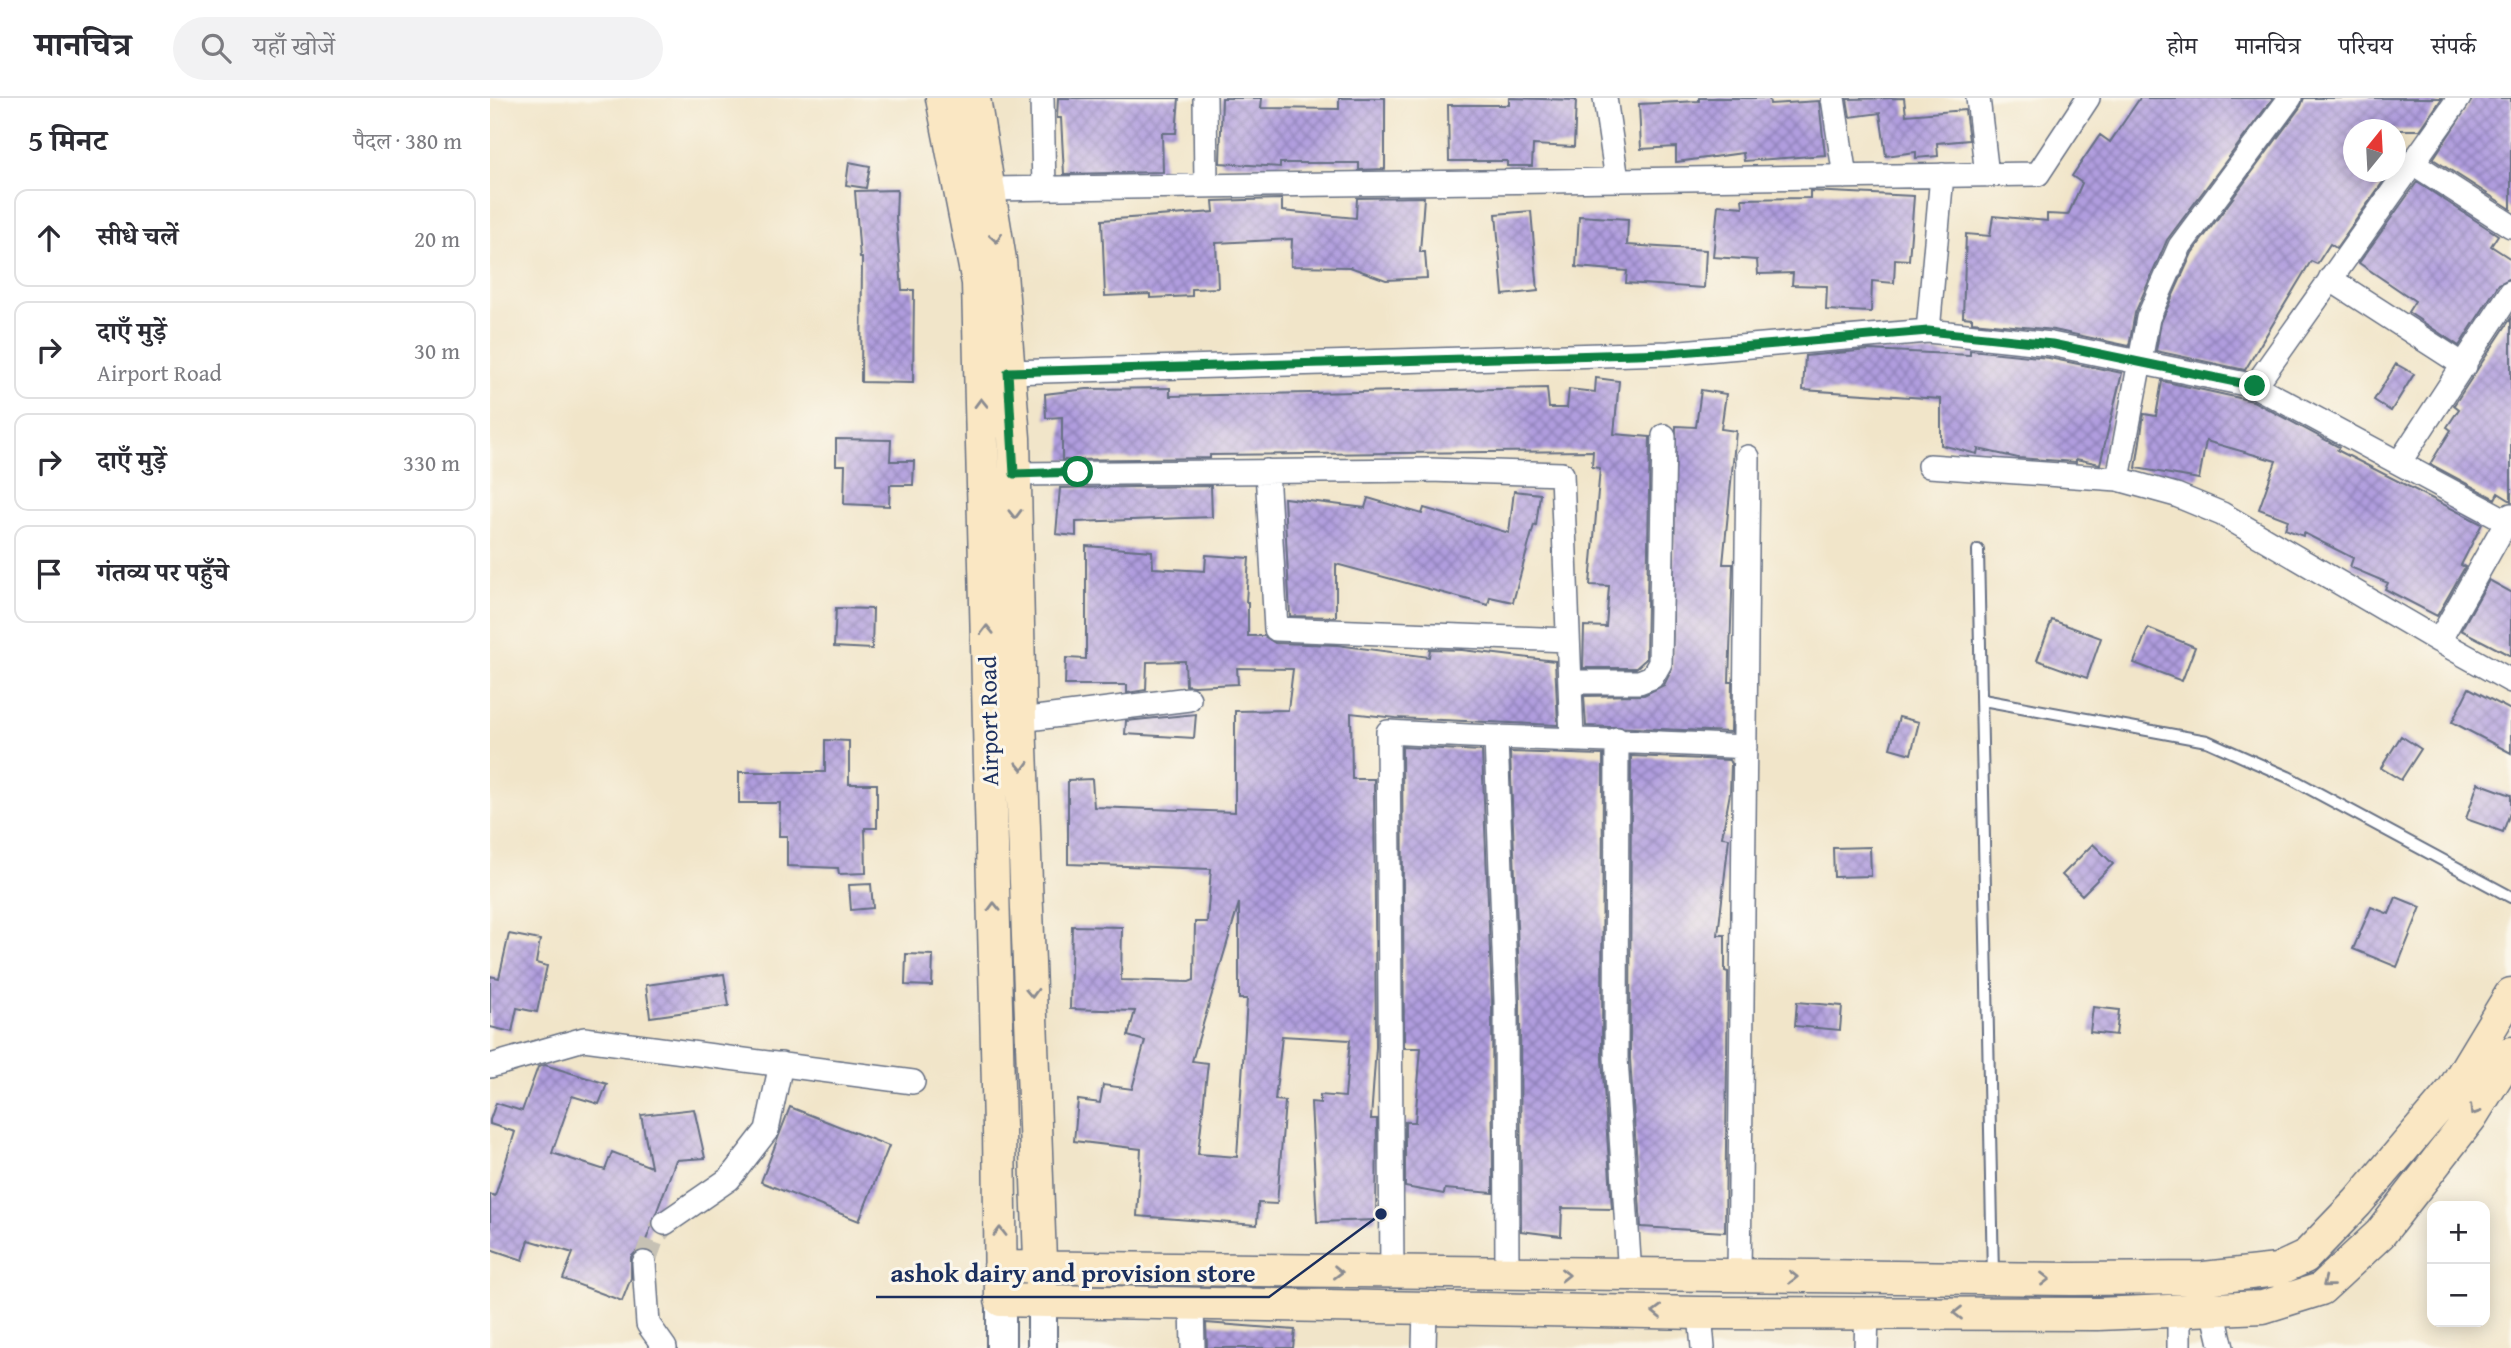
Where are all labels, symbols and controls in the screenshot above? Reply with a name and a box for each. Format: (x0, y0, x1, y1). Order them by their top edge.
search box (173, 17, 663, 80)
text: मानचित्र (35, 20, 131, 68)
text: यहाँ खोजें (253, 26, 335, 65)
text: होम (2167, 28, 2197, 63)
text: मानचित्र (2235, 28, 2301, 63)
text: परिचय (2339, 28, 2393, 63)
text: संपर्क (2431, 28, 2476, 63)
icon: search (197, 29, 235, 67)
text: 5 मिनट (28, 118, 107, 162)
north arrow (2343, 119, 2406, 182)
text: पैदल · 380 m (353, 124, 462, 157)
text: सीधे चलें (97, 216, 178, 255)
icon: ahead (30, 219, 68, 257)
text: 20 m (414, 222, 460, 255)
one-way arrow (988, 232, 1003, 244)
text: दाएँ मुड़ें (97, 311, 166, 350)
icon: right (30, 331, 68, 369)
text: 30 m (414, 334, 460, 367)
text: Airport Road (97, 356, 222, 389)
route end (2239, 370, 2270, 401)
one-way arrow (973, 397, 989, 407)
text: दाएँ मुड़ें (97, 440, 166, 479)
icon: right (30, 443, 68, 481)
text: 330 m (403, 446, 460, 479)
route start (1062, 456, 1093, 487)
one-way arrow (1008, 508, 1023, 519)
text: गंतव्य पर पहुँचे (97, 552, 229, 591)
icon: arrive (30, 555, 68, 593)
one-way arrow (979, 624, 994, 635)
street label: Airport Road (970, 655, 1007, 786)
one-way arrow (1014, 760, 1029, 771)
one-way arrow (986, 901, 1001, 912)
one-way arrow (1024, 988, 1039, 999)
one-way arrow (2470, 1103, 2483, 1116)
map controls (2427, 1201, 2490, 1327)
button: + (2427, 1201, 2490, 1264)
one-way arrow (992, 1226, 1008, 1237)
callout: ashok dairy and provision store (876, 1250, 1269, 1297)
text: ashok dairy and provision store (890, 1253, 1256, 1292)
one-way arrow (1333, 1264, 1343, 1280)
button: − (2427, 1264, 2490, 1327)
one-way arrow (1560, 1267, 1571, 1283)
one-way arrow (1788, 1269, 1798, 1285)
one-way arrow (2039, 1271, 2050, 1286)
one-way arrow (2322, 1274, 2334, 1287)
one-way arrow (1651, 1304, 1662, 1320)
one-way arrow (1952, 1305, 1963, 1321)

